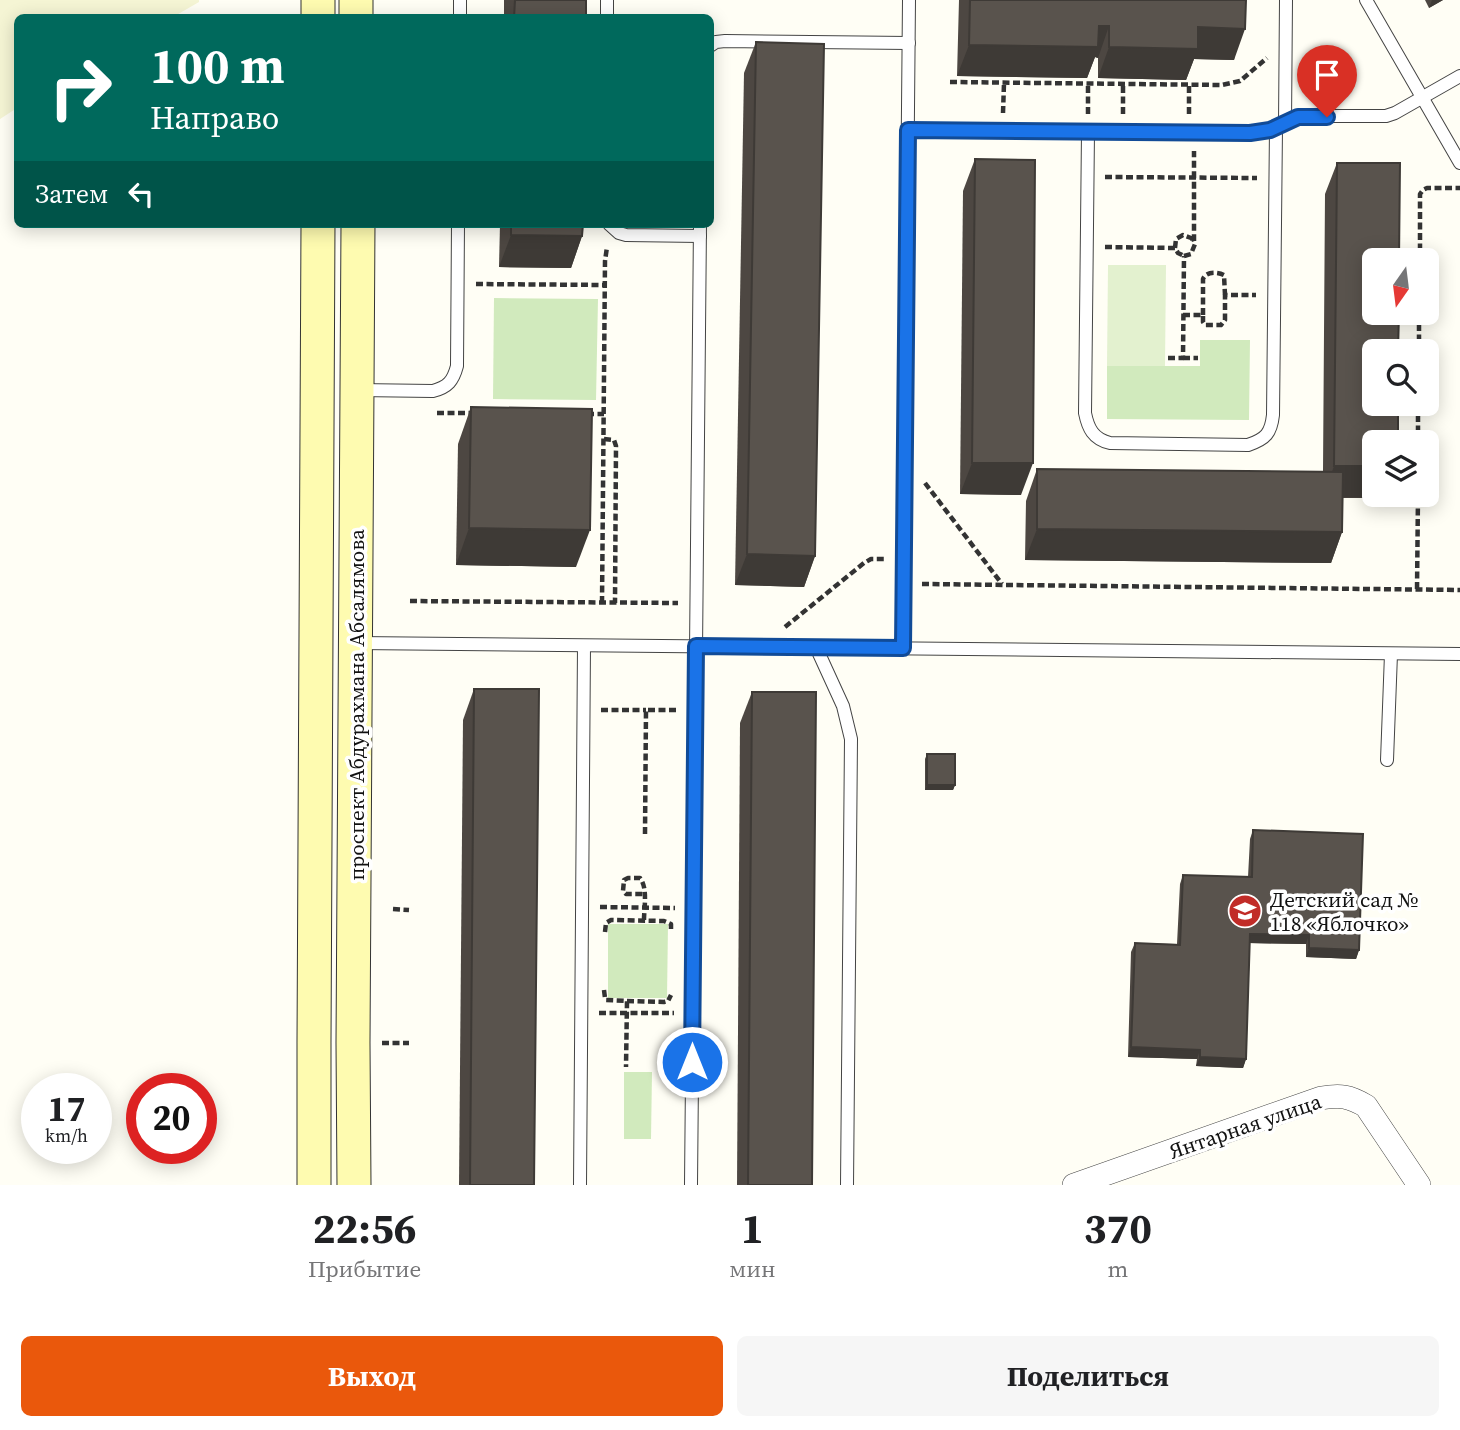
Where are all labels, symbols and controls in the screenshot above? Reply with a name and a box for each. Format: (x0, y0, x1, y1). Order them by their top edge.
text: 100 m (150, 32, 285, 99)
icon: right (35, 42, 126, 133)
pin (1297, 45, 1357, 117)
icon: arrive (1308, 56, 1346, 94)
text: Направо (150, 96, 279, 140)
icon: left (122, 175, 160, 213)
text: Затем (35, 176, 108, 212)
north arrow (1362, 248, 1438, 326)
map controls (1362, 248, 1439, 507)
button: search (1362, 339, 1439, 416)
button: layers (1362, 430, 1439, 507)
street label: проспект Абдурахмана Абсалямова (342, 529, 371, 881)
place label: Детский сад № 118 «Яблочко» (1270, 885, 1419, 938)
school or university icon: Детский сад № 118 «Яблочко» (1226, 892, 1264, 930)
position arrow (655, 1025, 729, 1099)
speed limit sign: 20 (126, 1073, 217, 1164)
text: 17 (48, 1085, 85, 1133)
street label: Янтарная улица (1165, 1086, 1325, 1166)
text: km/h (45, 1123, 88, 1148)
text: 22:56 (313, 1199, 416, 1257)
text: 1 (741, 1199, 764, 1257)
text: 370 (1084, 1199, 1152, 1257)
text: Прибытие (308, 1253, 421, 1285)
text: мин (729, 1253, 776, 1285)
text: m (1107, 1253, 1128, 1285)
button: Выход (21, 1336, 723, 1416)
button: Поделиться (737, 1336, 1439, 1416)

